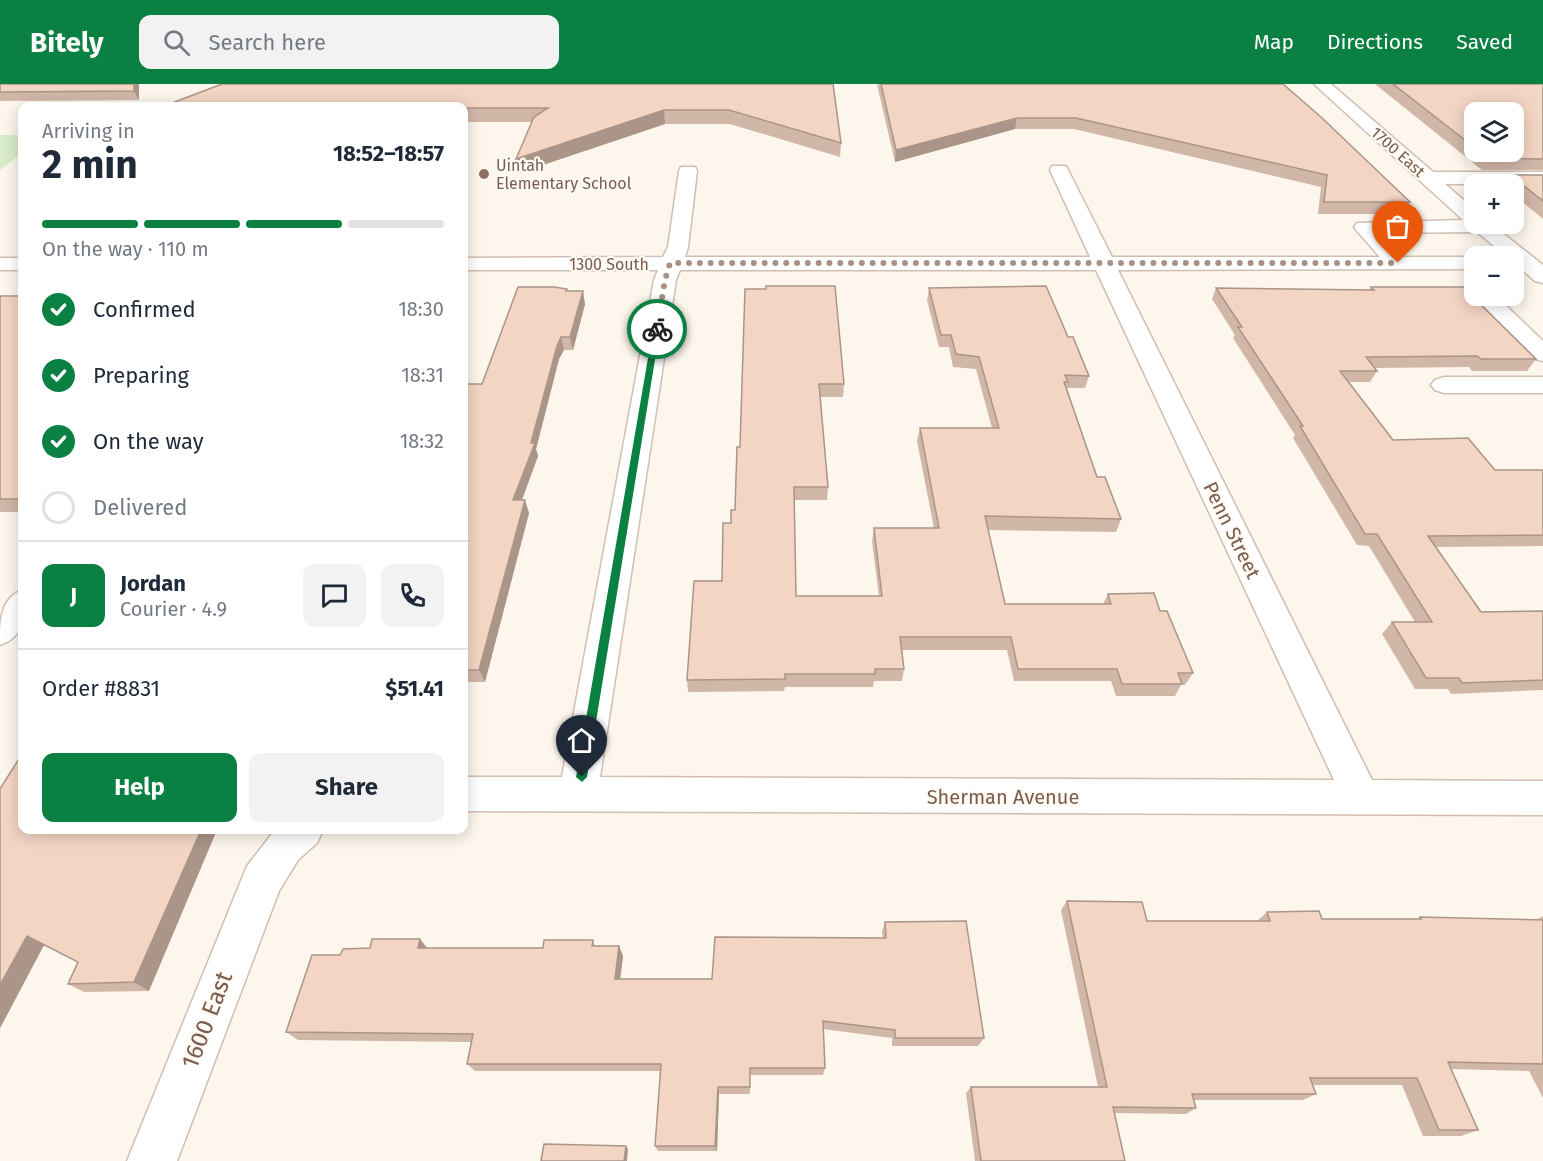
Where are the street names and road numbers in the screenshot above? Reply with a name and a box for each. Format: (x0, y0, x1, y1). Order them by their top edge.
street label: 1700 East (1367, 123, 1429, 181)
street label: 1300 South (569, 255, 649, 274)
street label: Penn Street (1198, 478, 1266, 583)
street label: Sherman Avenue (927, 785, 1079, 809)
street label: 1600 East (176, 967, 238, 1072)

